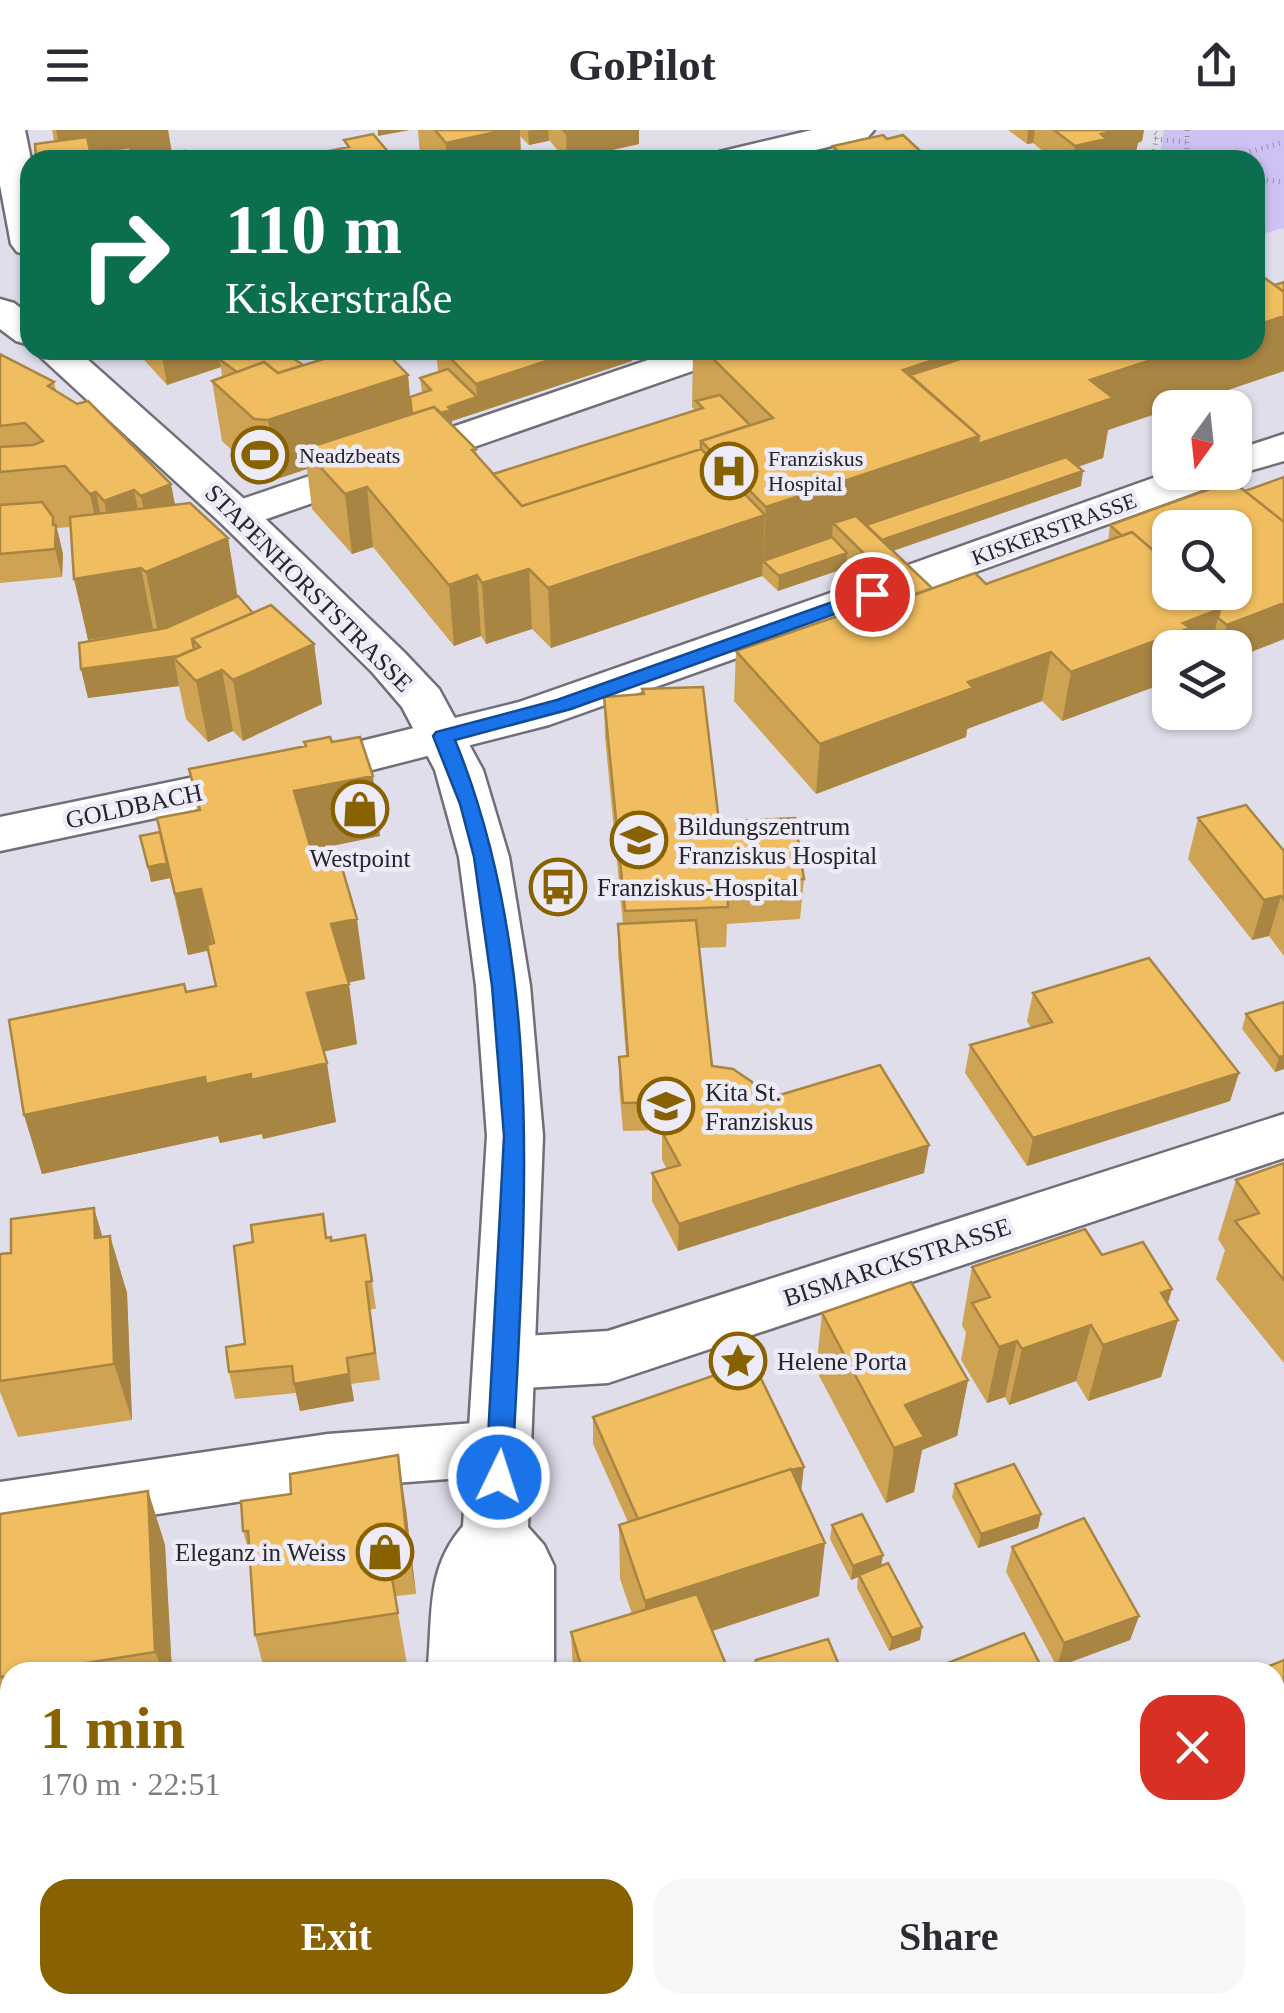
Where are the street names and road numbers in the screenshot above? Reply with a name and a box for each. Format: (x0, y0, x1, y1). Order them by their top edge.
street label: STAPENHORSTSTRASSE (200, 479, 418, 697)
street label: KISKERSTRASSE (968, 488, 1140, 570)
street label: GOLDBACH (63, 778, 205, 834)
street label: BISMARCKSTRASSE (780, 1212, 1014, 1312)

